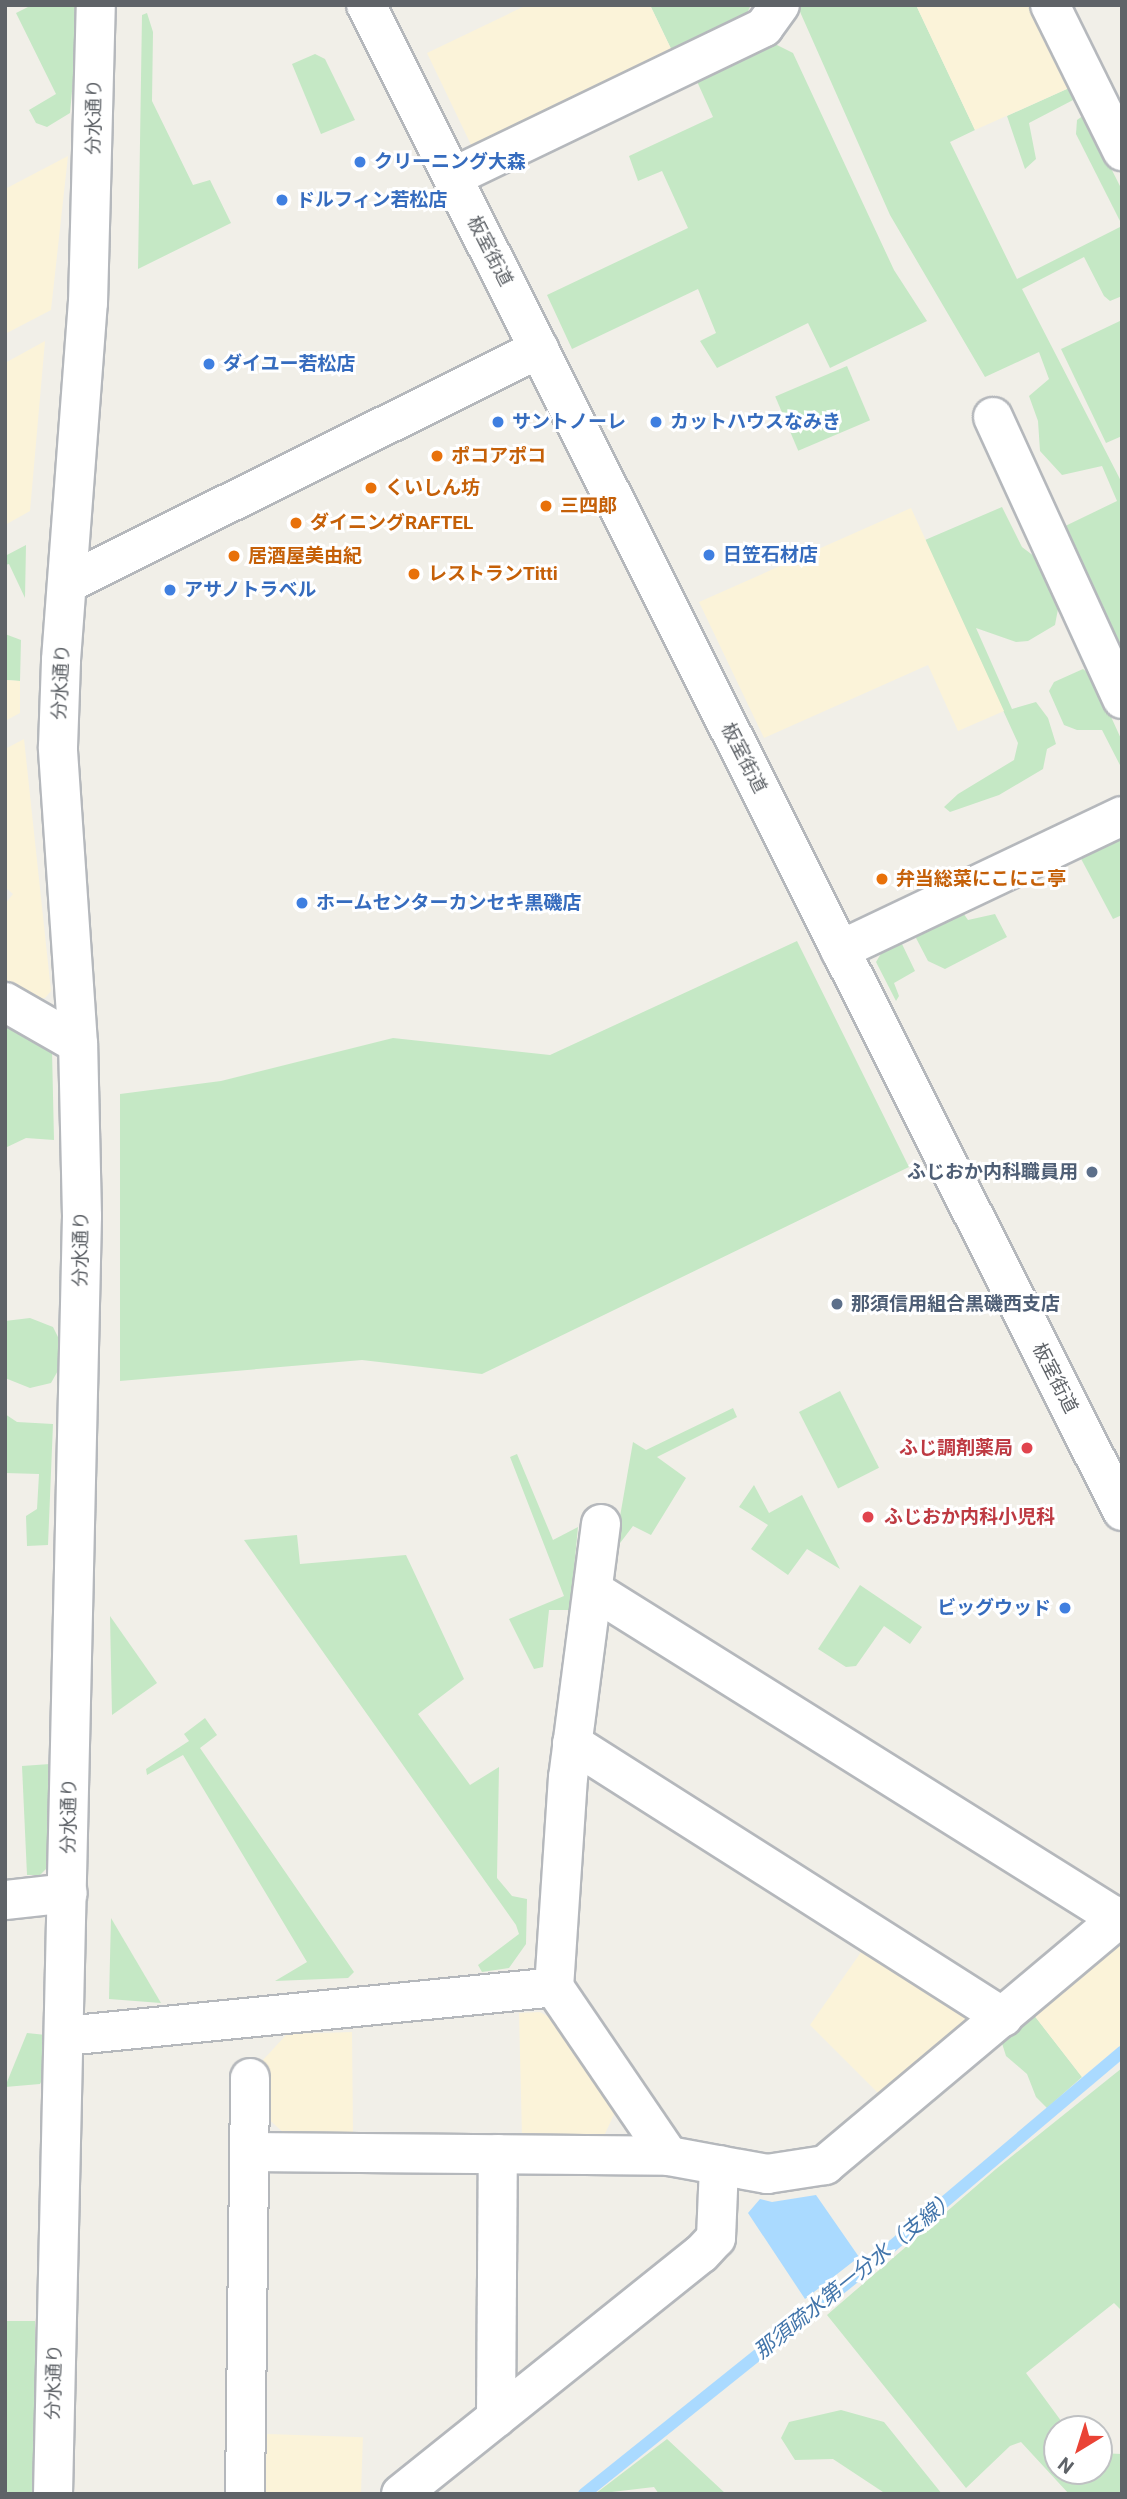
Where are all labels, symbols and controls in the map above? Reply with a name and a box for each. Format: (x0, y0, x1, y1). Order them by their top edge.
street label: 分水通り (82, 79, 106, 155)
place label: クリーニング大森 (374, 151, 526, 173)
marker: クリーニング大森 (352, 154, 368, 170)
place label: ドルフィン若松店 (296, 189, 448, 211)
marker: ドルフィン若松店 (274, 192, 290, 208)
street label: 板室街道 (463, 212, 517, 290)
place label: ダイユー若松店 (223, 353, 356, 375)
marker: ダイユー若松店 (201, 356, 217, 372)
place label: サントノーレ (512, 411, 626, 433)
place label: カットハウスなみき (670, 411, 841, 433)
marker: サントノーレ (490, 414, 506, 430)
marker: カットハウスなみき (648, 414, 664, 430)
place label: ポコアポコ (451, 445, 546, 467)
marker: ポコアポコ (429, 448, 445, 464)
place label: くいしん坊 (385, 477, 480, 499)
marker: くいしん坊 (363, 480, 379, 496)
place label: 三四郎 (560, 495, 617, 517)
marker: 三四郎 (538, 498, 554, 514)
place label: ダイニングRAFTEL (310, 512, 473, 534)
marker: ダイニングRAFTEL (288, 515, 304, 531)
place label: 日笠石材店 (723, 544, 818, 566)
place label: 居酒屋美由紀 (248, 545, 362, 567)
marker: 日笠石材店 (701, 547, 717, 563)
marker: 居酒屋美由紀 (226, 548, 242, 564)
place label: レストランTitti (428, 563, 558, 585)
marker: レストランTitti (406, 566, 422, 582)
place label: アサノトラベル (184, 579, 317, 601)
marker: アサノトラベル (162, 582, 178, 598)
street label: 分水通り (48, 643, 74, 721)
street label: 板室街道 (717, 719, 771, 797)
place label: 弁当総菜にこにこ亭 (896, 868, 1067, 890)
marker: 弁当総菜にこにこ亭 (874, 871, 890, 887)
place label: ホームセンターカンセキ黒磯店 (316, 892, 582, 914)
marker: ホームセンターカンセキ黒磯店 (294, 895, 310, 911)
place label: ふじおか内科職員用 (907, 1161, 1078, 1183)
marker: ふじおか内科職員用 (1084, 1164, 1100, 1180)
street label: 分水通り (69, 1211, 93, 1287)
place label: 那須信用組合黒磯西支店 (851, 1293, 1060, 1315)
marker: 那須信用組合黒磯西支店 (829, 1296, 845, 1312)
street label: 板室街道 (1028, 1339, 1082, 1417)
place label: ふじ調剤薬局 (899, 1437, 1013, 1459)
marker: ふじ調剤薬局 (1019, 1440, 1035, 1456)
place label: ふじおか内科小児科 (884, 1506, 1055, 1528)
marker: ふじおか内科小児科 (858, 1507, 878, 1527)
place label: ビッグウッド (937, 1597, 1051, 1619)
marker: ビッグウッド (1057, 1600, 1073, 1616)
street label: 分水通り (57, 1778, 81, 1854)
water label: 那須疏水第一分水（支線） (749, 2186, 961, 2364)
street label: 分水通り (41, 2344, 67, 2420)
north arrow (1043, 2415, 1113, 2485)
text: N (1054, 2452, 1078, 2479)

